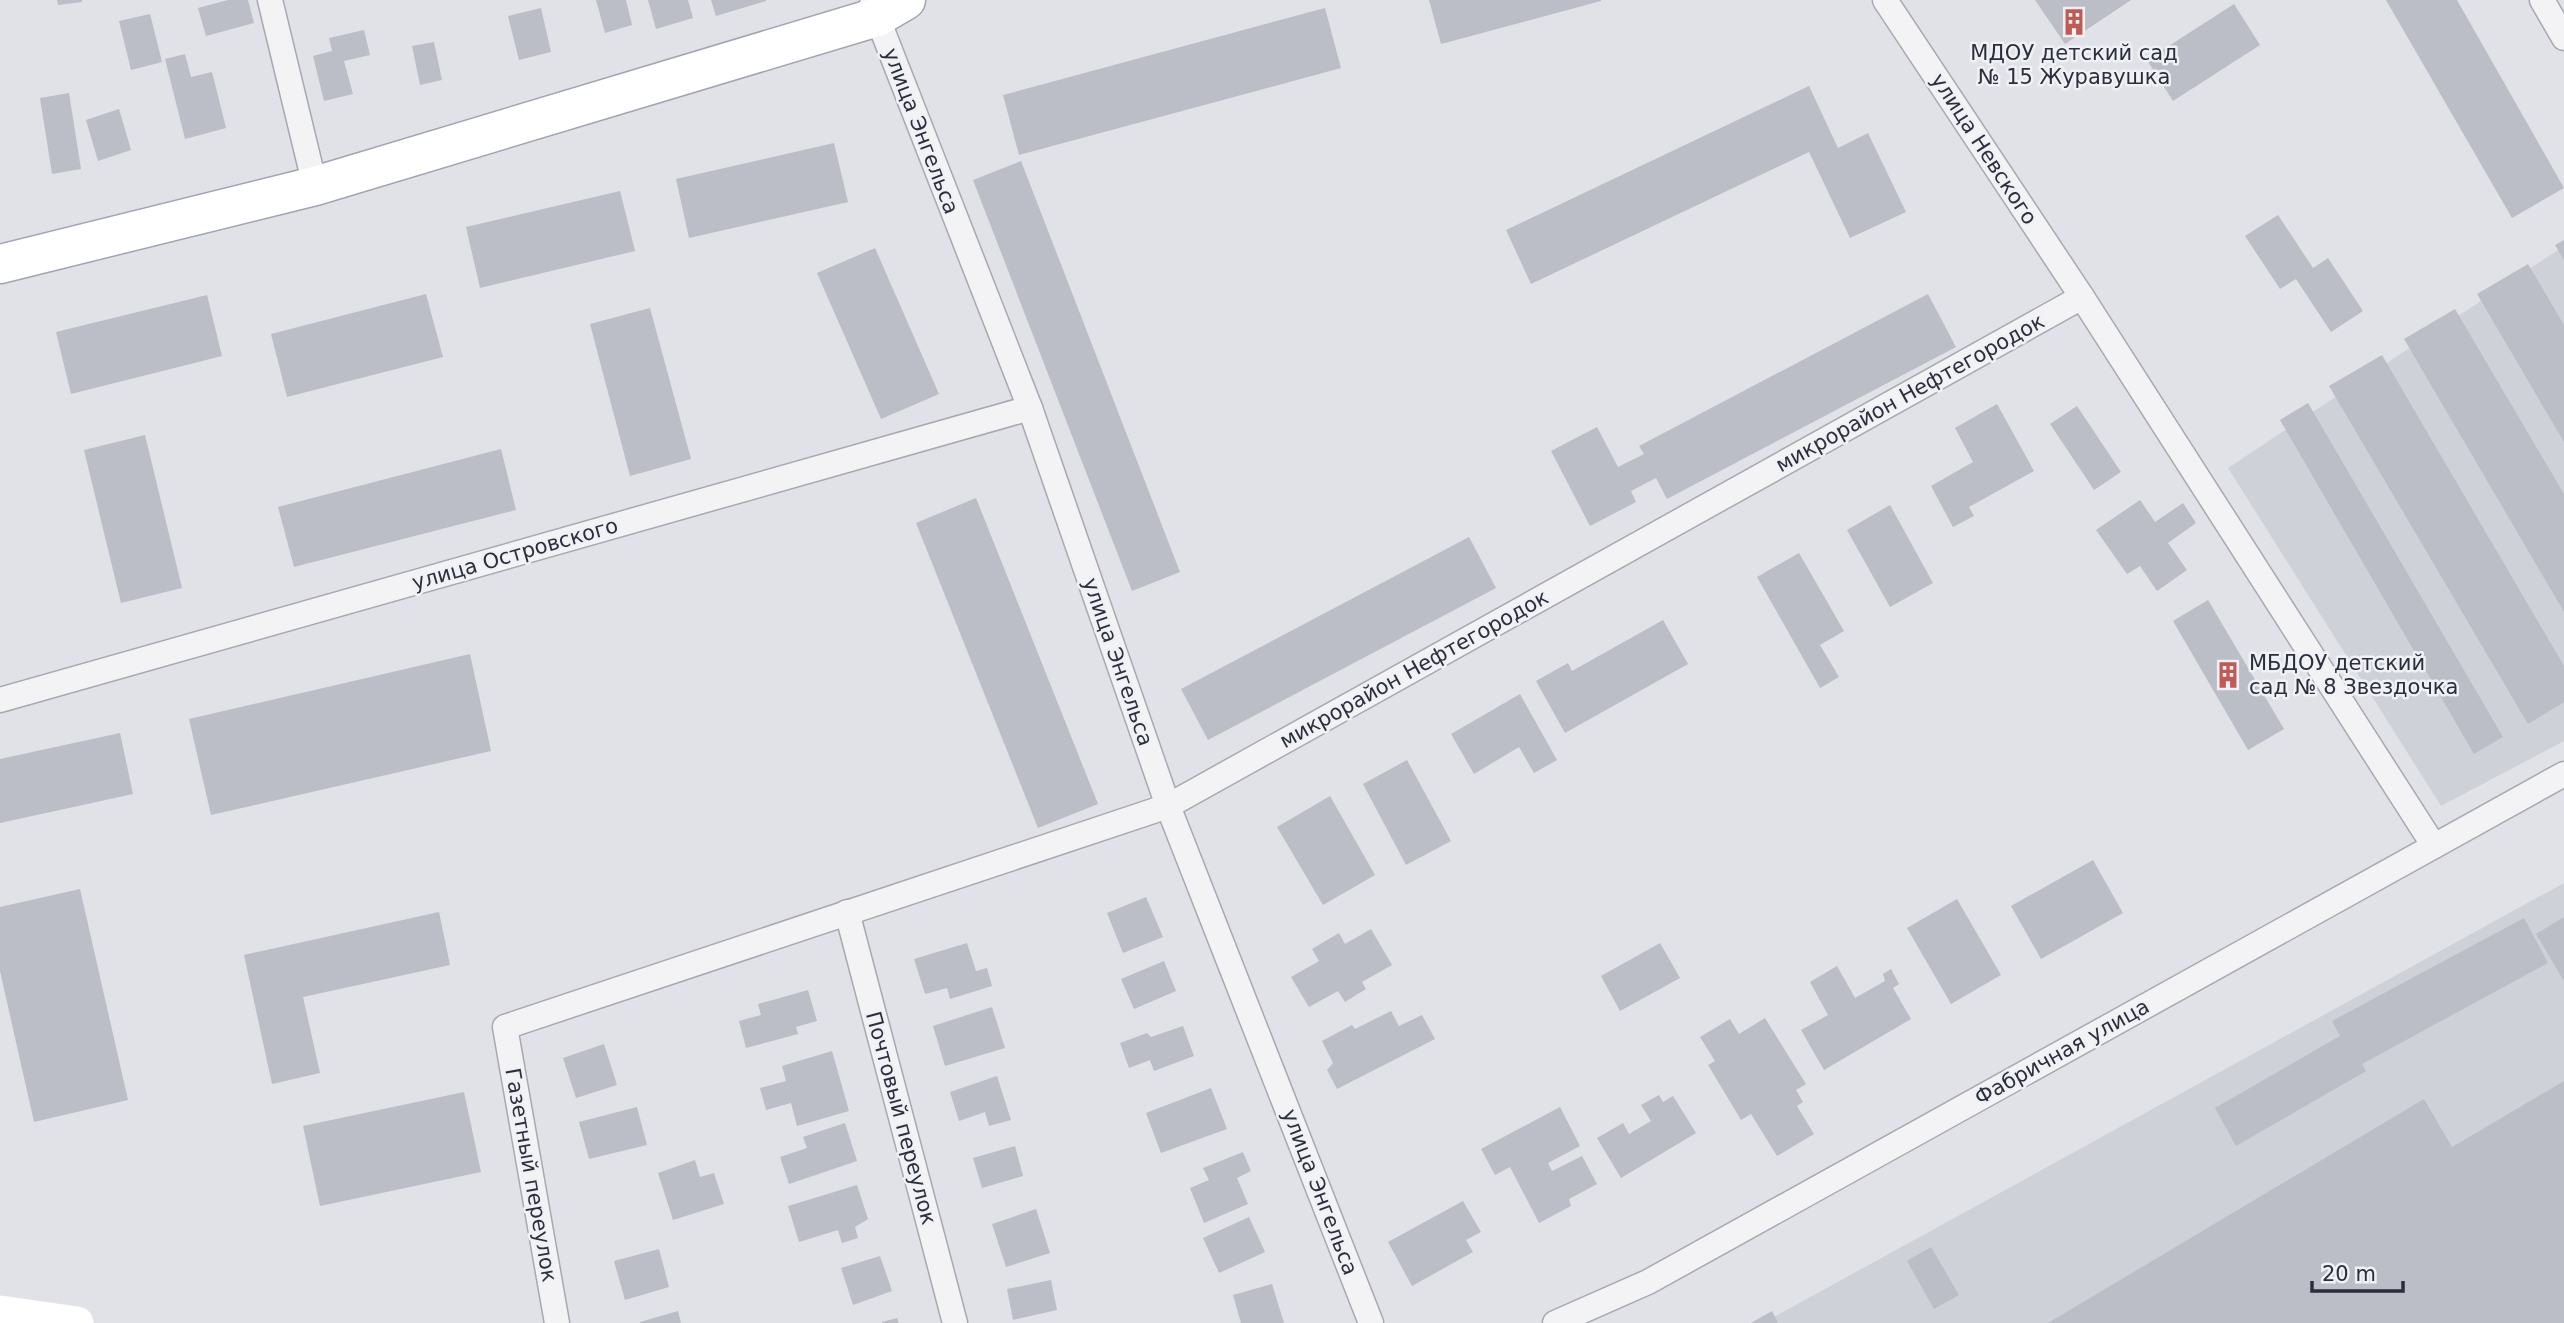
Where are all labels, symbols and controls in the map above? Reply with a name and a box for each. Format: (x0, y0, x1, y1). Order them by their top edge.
building icon: МДОУ детский сад № 15 Журавушка (2059, 7, 2089, 37)
place label: МДОУ детский сад № 15 Журавушка (1970, 41, 2178, 89)
street label: улица Энгельса (878, 45, 964, 217)
street label: улица Невского (1926, 69, 2042, 229)
street label: микрорайон Нефтегородок (1772, 309, 2048, 477)
street label: улица Островского (409, 513, 621, 595)
street label: улица Энгельса (1078, 575, 1158, 749)
street label: микрорайон Нефтегородок (1276, 585, 1552, 753)
place label: МБДОУ детский сад № 8 Звездочка (2249, 651, 2458, 699)
building icon: МБДОУ детский сад № 8 Звездочка (2213, 660, 2243, 690)
street label: Фабричная улица (1971, 994, 2153, 1110)
street label: Почтовый переулок (861, 1009, 941, 1227)
street label: Газетный переулок (500, 1066, 562, 1284)
street label: улица Энгельса (1277, 1106, 1363, 1278)
scale bar (2312, 1250, 2403, 1294)
text: 20 m (2322, 1262, 2376, 1286)

